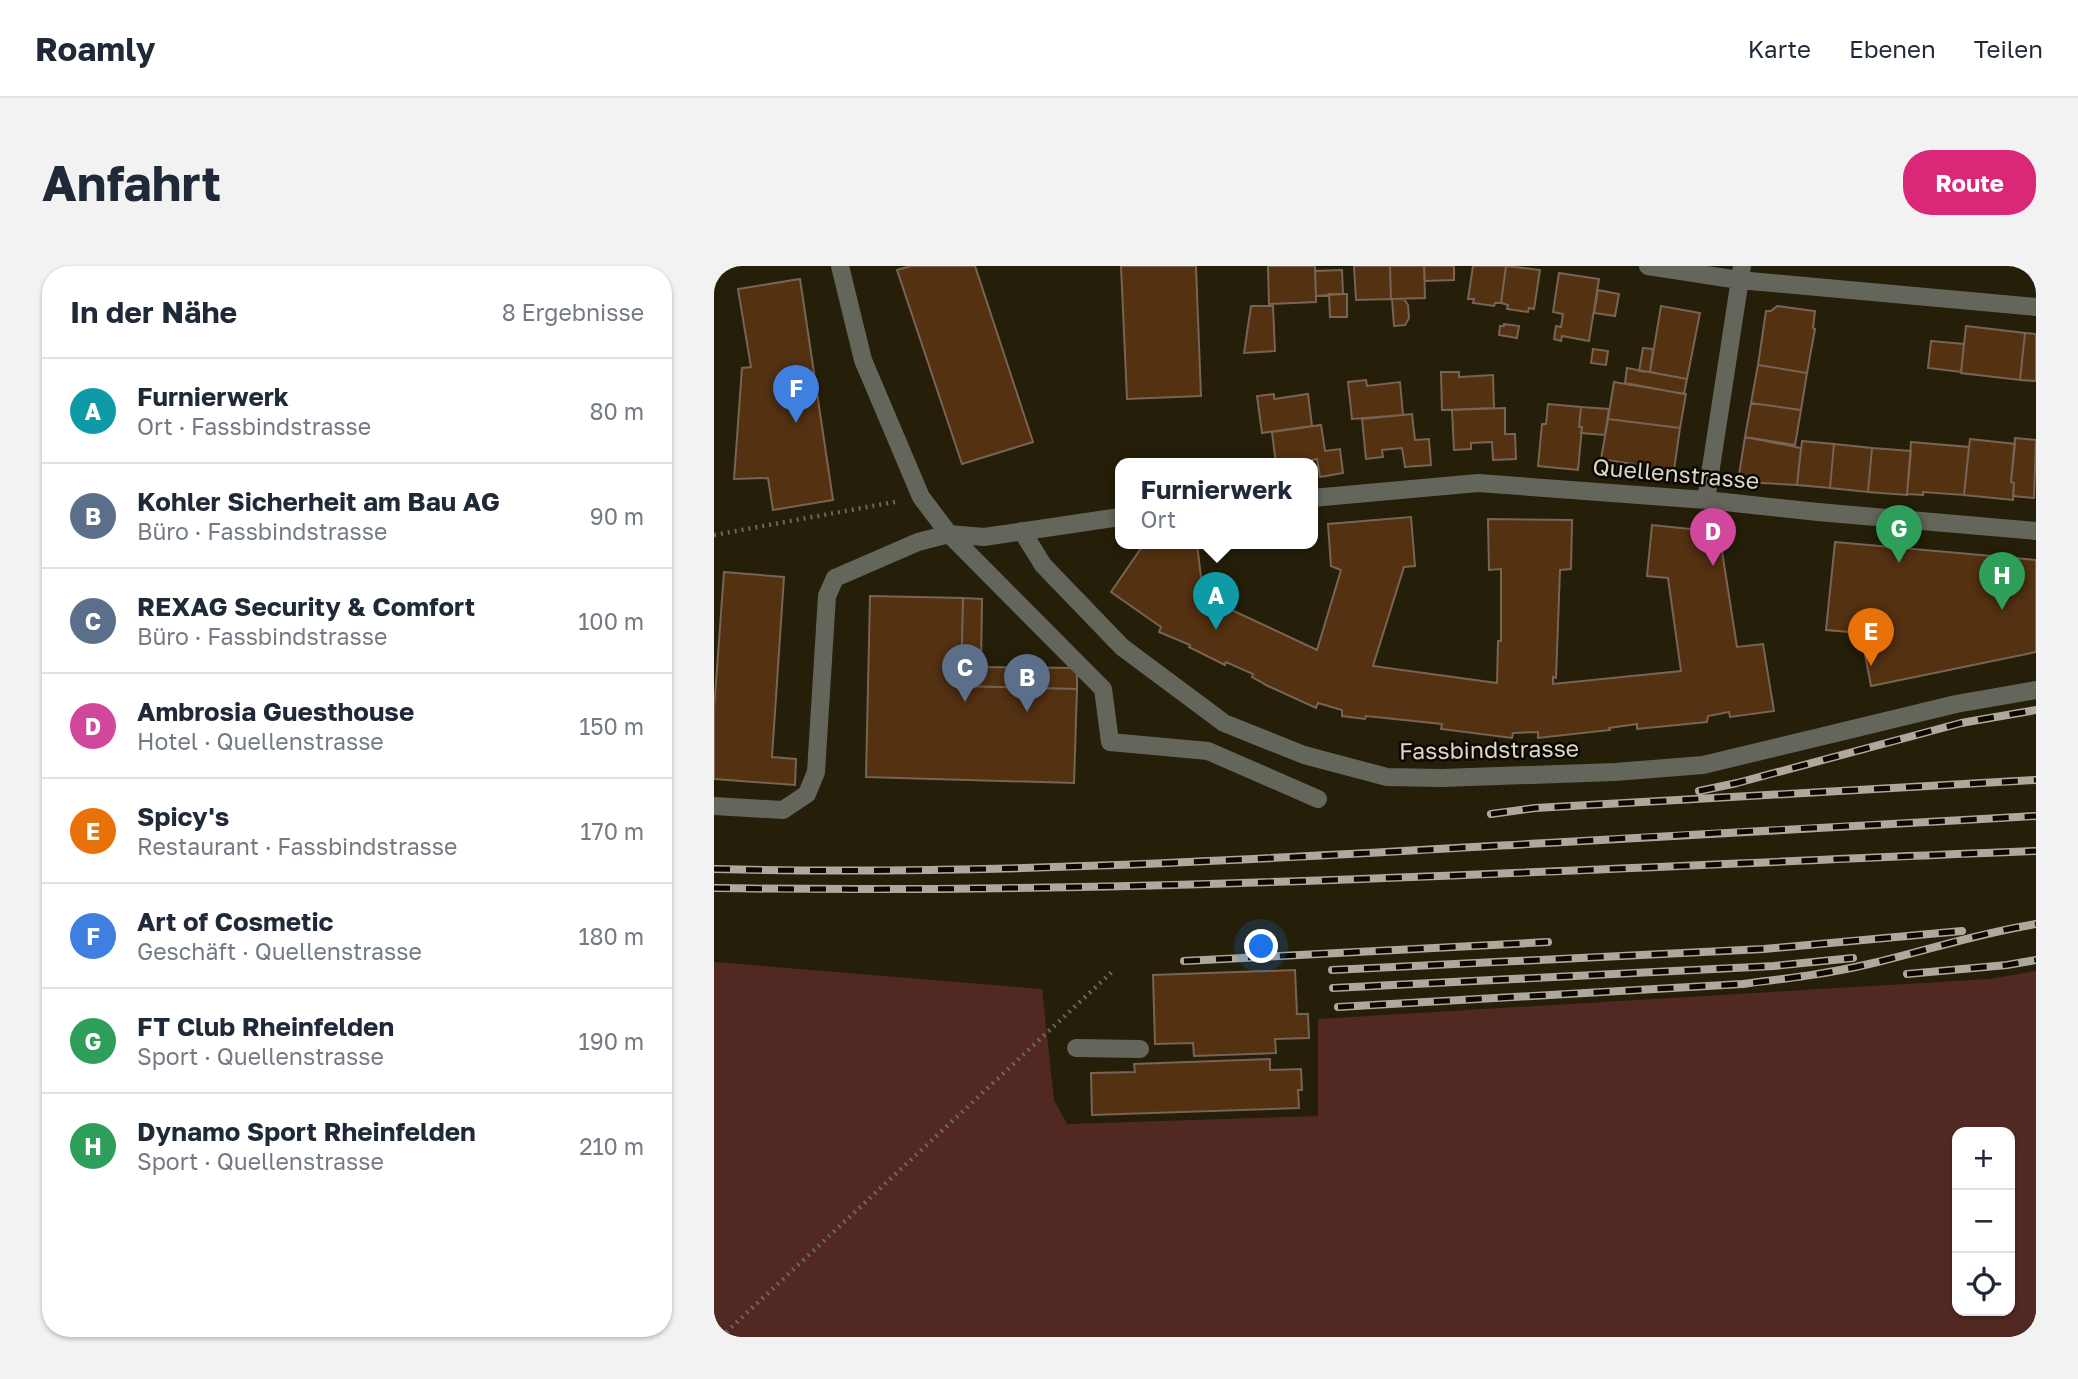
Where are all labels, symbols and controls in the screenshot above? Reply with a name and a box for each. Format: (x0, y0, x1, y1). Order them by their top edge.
text: Roamly (35, 29, 155, 68)
text: Karte (1748, 34, 1811, 63)
text: Ebenen (1849, 34, 1936, 63)
text: Teilen (1974, 34, 2043, 63)
button: Route (1903, 150, 2036, 215)
text: Anfahrt (42, 153, 221, 212)
text: In der Nähe (70, 294, 237, 330)
text: 8 Ergebnisse (502, 298, 644, 326)
pin: F (773, 365, 819, 423)
text: Furnierwerk (137, 381, 289, 412)
text: A (85, 397, 101, 425)
text: 80 m (590, 397, 644, 425)
text: Ort · Fassbindstrasse (137, 412, 371, 440)
street label: Quellenstrasse (1592, 452, 1761, 494)
popup (1115, 458, 1318, 549)
text: Furnierwerk (1141, 474, 1292, 505)
text: Kohler Sicherheit am Bau AG (137, 486, 500, 517)
text: B (85, 502, 101, 530)
text: 90 m (590, 502, 644, 530)
text: Ort (1141, 505, 1176, 533)
pin: G (1876, 505, 1922, 563)
pin: D (1690, 508, 1736, 566)
text: Büro · Fassbindstrasse (137, 517, 387, 545)
pin: H (1979, 552, 2025, 610)
pin: A (1193, 572, 1239, 630)
text: REXAG Security & Comfort (137, 591, 475, 622)
text: C (85, 607, 101, 635)
text: 100 m (578, 607, 644, 635)
pin: E (1848, 608, 1894, 666)
text: Büro · Fassbindstrasse (137, 622, 387, 650)
pin: C (942, 644, 988, 702)
pin: B (1004, 654, 1050, 712)
text: Ambrosia Guesthouse (137, 696, 414, 727)
text: D (85, 712, 101, 740)
text: 150 m (579, 712, 644, 740)
text: Hotel · Quellenstrasse (137, 727, 384, 755)
street label: Fassbindstrasse (1399, 733, 1579, 765)
text: Spicy's (137, 801, 229, 832)
text: E (86, 817, 100, 845)
text: 170 m (580, 817, 644, 845)
text: Restaurant · Fassbindstrasse (137, 832, 457, 860)
text: Art of Cosmetic (137, 906, 334, 937)
text: F (86, 922, 100, 950)
text: 180 m (578, 922, 644, 950)
your location (1244, 929, 1278, 963)
text: Geschäft · Quellenstrasse (137, 937, 422, 965)
text: FT Club Rheinfelden (137, 1011, 394, 1042)
text: G (85, 1027, 101, 1055)
text: 190 m (579, 1027, 644, 1055)
text: Sport · Quellenstrasse (137, 1042, 384, 1070)
text: Dynamo Sport Rheinfelden (137, 1116, 476, 1147)
map controls (1952, 1127, 2015, 1316)
button: + (1952, 1127, 2015, 1190)
text: H (84, 1132, 102, 1160)
text: 210 m (579, 1132, 644, 1160)
text: Sport · Quellenstrasse (137, 1147, 384, 1175)
button: − (1952, 1190, 2015, 1253)
button: locate (1952, 1253, 2015, 1316)

